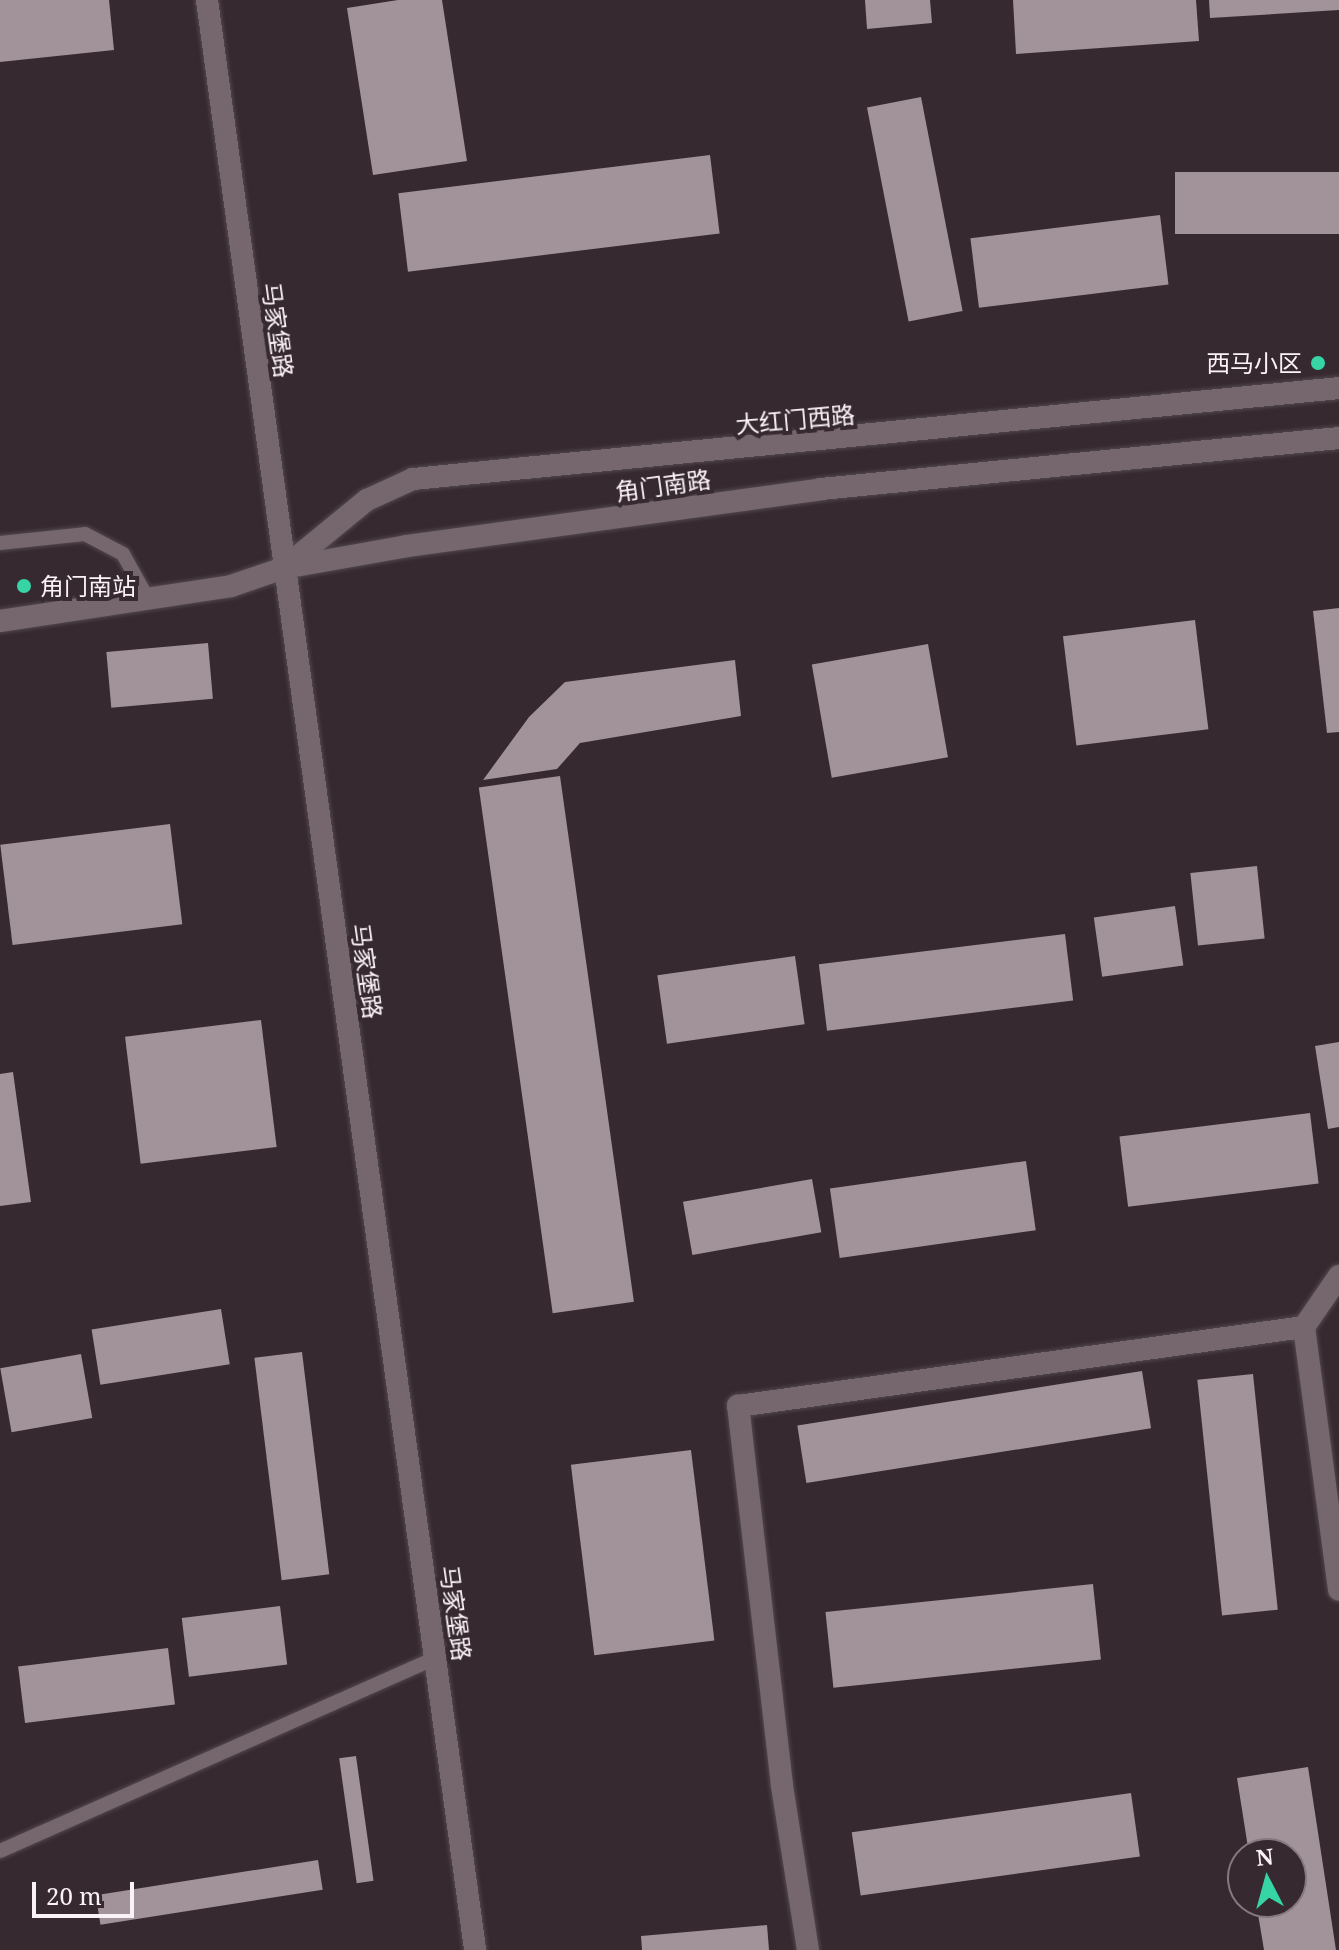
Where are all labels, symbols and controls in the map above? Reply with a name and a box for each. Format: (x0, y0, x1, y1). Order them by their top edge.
street label: 马家堡路 (257, 280, 299, 380)
place label: 西马小区 (1206, 349, 1302, 377)
marker: 西马小区 (1309, 354, 1327, 372)
street label: 大红门西路 (734, 399, 856, 439)
street label: 角门南路 (613, 464, 713, 506)
place label: 角门南站 (40, 572, 136, 600)
marker: 角门南站 (15, 577, 33, 595)
street label: 马家堡路 (346, 921, 388, 1021)
street label: 马家堡路 (435, 1563, 477, 1663)
north arrow (1227, 1838, 1307, 1918)
text: N (1255, 1840, 1275, 1872)
scale bar (36, 1866, 138, 1916)
text: 20 m (46, 1879, 102, 1912)

